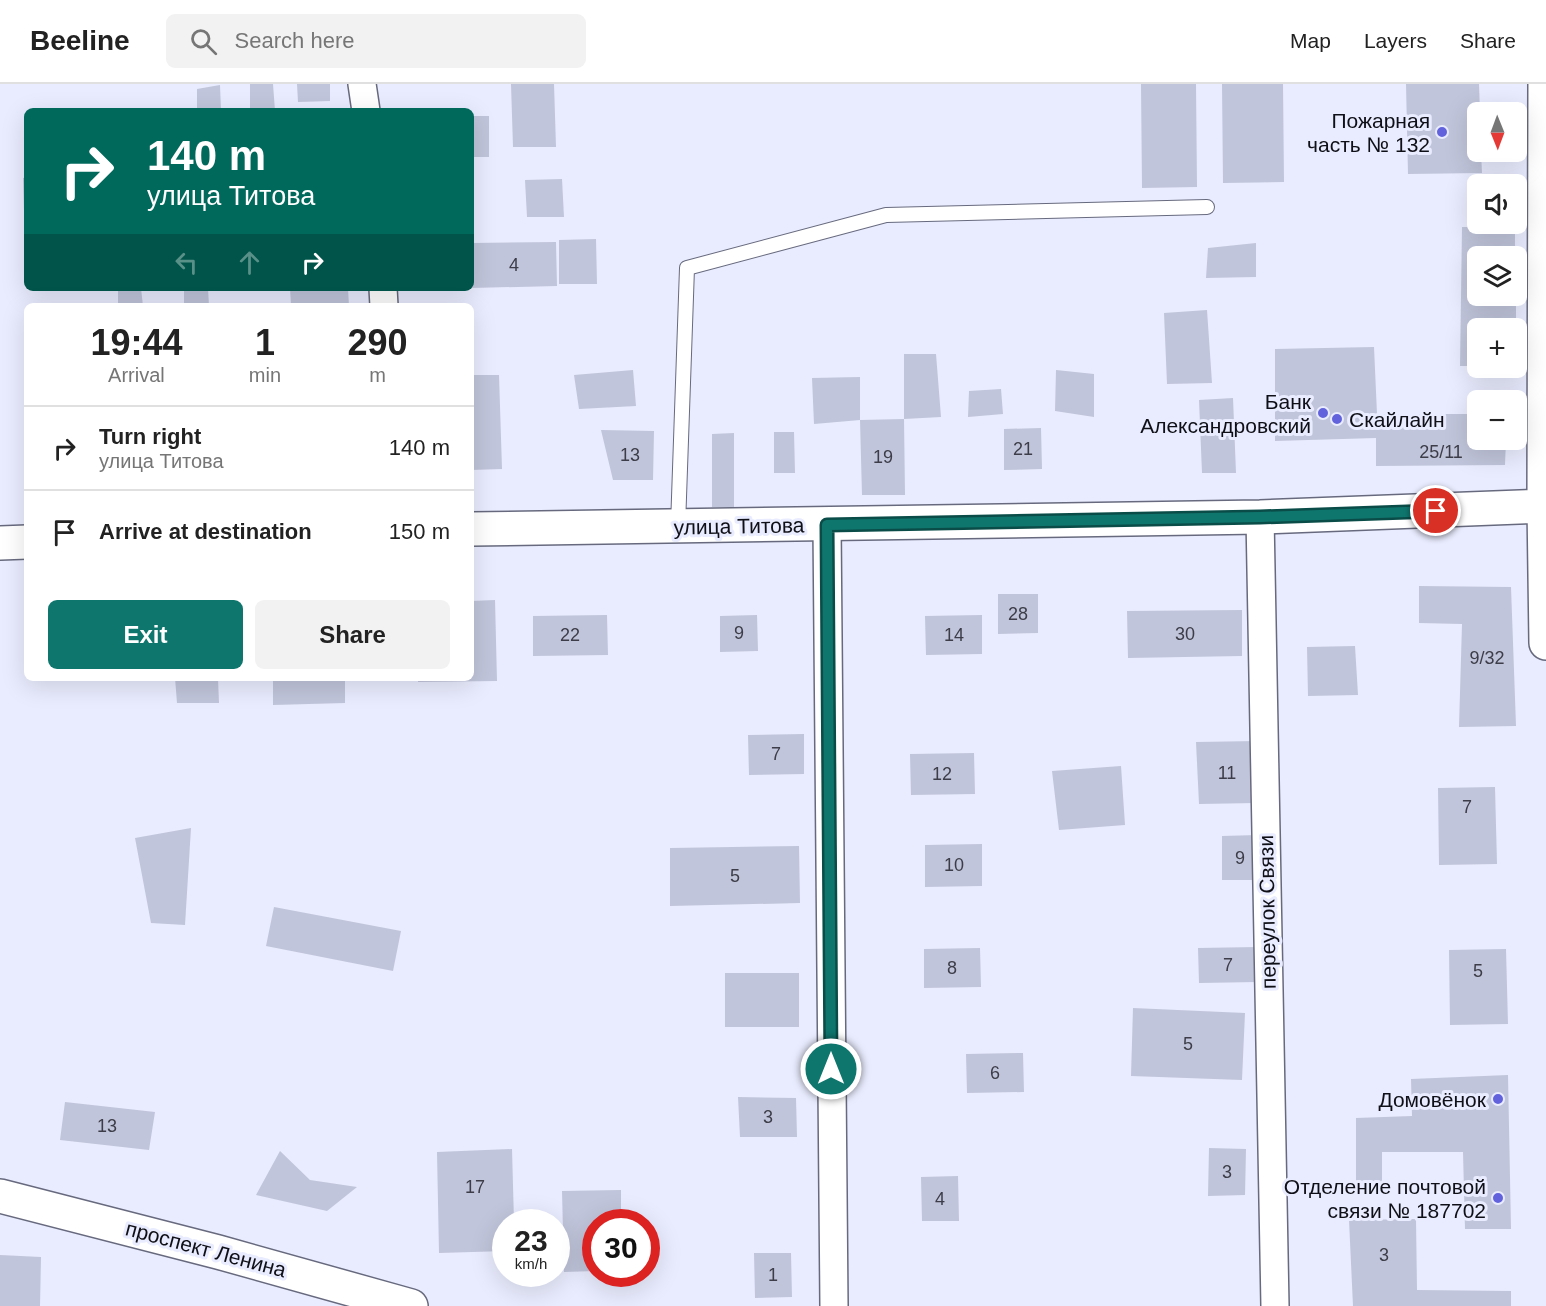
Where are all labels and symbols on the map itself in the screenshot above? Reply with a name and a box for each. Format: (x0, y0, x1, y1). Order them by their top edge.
north arrow (1467, 102, 1527, 162)
place label: Пожарная часть № 132 (1307, 109, 1430, 156)
marker: Пожарная часть № 132 (1435, 125, 1449, 139)
house number: 4 (509, 255, 519, 275)
place label: Банк Александровский (1140, 390, 1312, 437)
marker: Банк Александровский (1316, 406, 1330, 420)
place label: Скайлайн (1349, 408, 1444, 431)
marker: Скайлайн (1330, 412, 1344, 426)
house number: 21 (1013, 439, 1033, 459)
house number: 25/11 (1419, 442, 1463, 462)
house number: 13 (620, 445, 640, 465)
house number: 19 (873, 447, 893, 467)
pin (1410, 485, 1461, 536)
street label: улица Титова (673, 513, 805, 539)
house number: 28 (1008, 604, 1028, 624)
house number: 9 (734, 623, 744, 643)
house number: 30 (1175, 624, 1195, 644)
house number: 22 (560, 625, 580, 645)
house number: 14 (944, 625, 964, 645)
house number: 9/32 (1469, 648, 1505, 668)
house number: 7 (771, 744, 781, 764)
house number: 11 (1218, 763, 1236, 783)
house number: 12 (932, 764, 952, 784)
house number: 7 (1462, 797, 1472, 817)
street label: переулок Связи (1254, 835, 1280, 989)
house number: 9 (1235, 848, 1245, 868)
house number: 10 (944, 855, 964, 875)
house number: 5 (730, 866, 740, 886)
house number: 7 (1223, 955, 1233, 975)
house number: 8 (947, 958, 957, 978)
house number: 5 (1473, 961, 1483, 981)
house number: 5 (1183, 1034, 1193, 1054)
position arrow (799, 1037, 863, 1101)
house number: 6 (990, 1063, 1000, 1083)
place label: Домовёнок (1378, 1088, 1487, 1111)
marker: Домовёнок (1491, 1092, 1505, 1106)
house number: 3 (763, 1107, 773, 1127)
house number: 13 (97, 1116, 117, 1136)
house number: 3 (1222, 1162, 1232, 1182)
place label: Отделение почтовой связи № 187702 (1284, 1175, 1486, 1222)
house number: 17 (465, 1177, 485, 1197)
house number: 4 (935, 1189, 945, 1209)
marker: Отделение почтовой связи № 187702 (1491, 1191, 1505, 1205)
speed limit sign: 30 (582, 1209, 660, 1287)
street label: проспект Ленина (123, 1217, 289, 1282)
house number: 3 (1379, 1245, 1389, 1265)
house number: 1 (768, 1265, 778, 1285)

